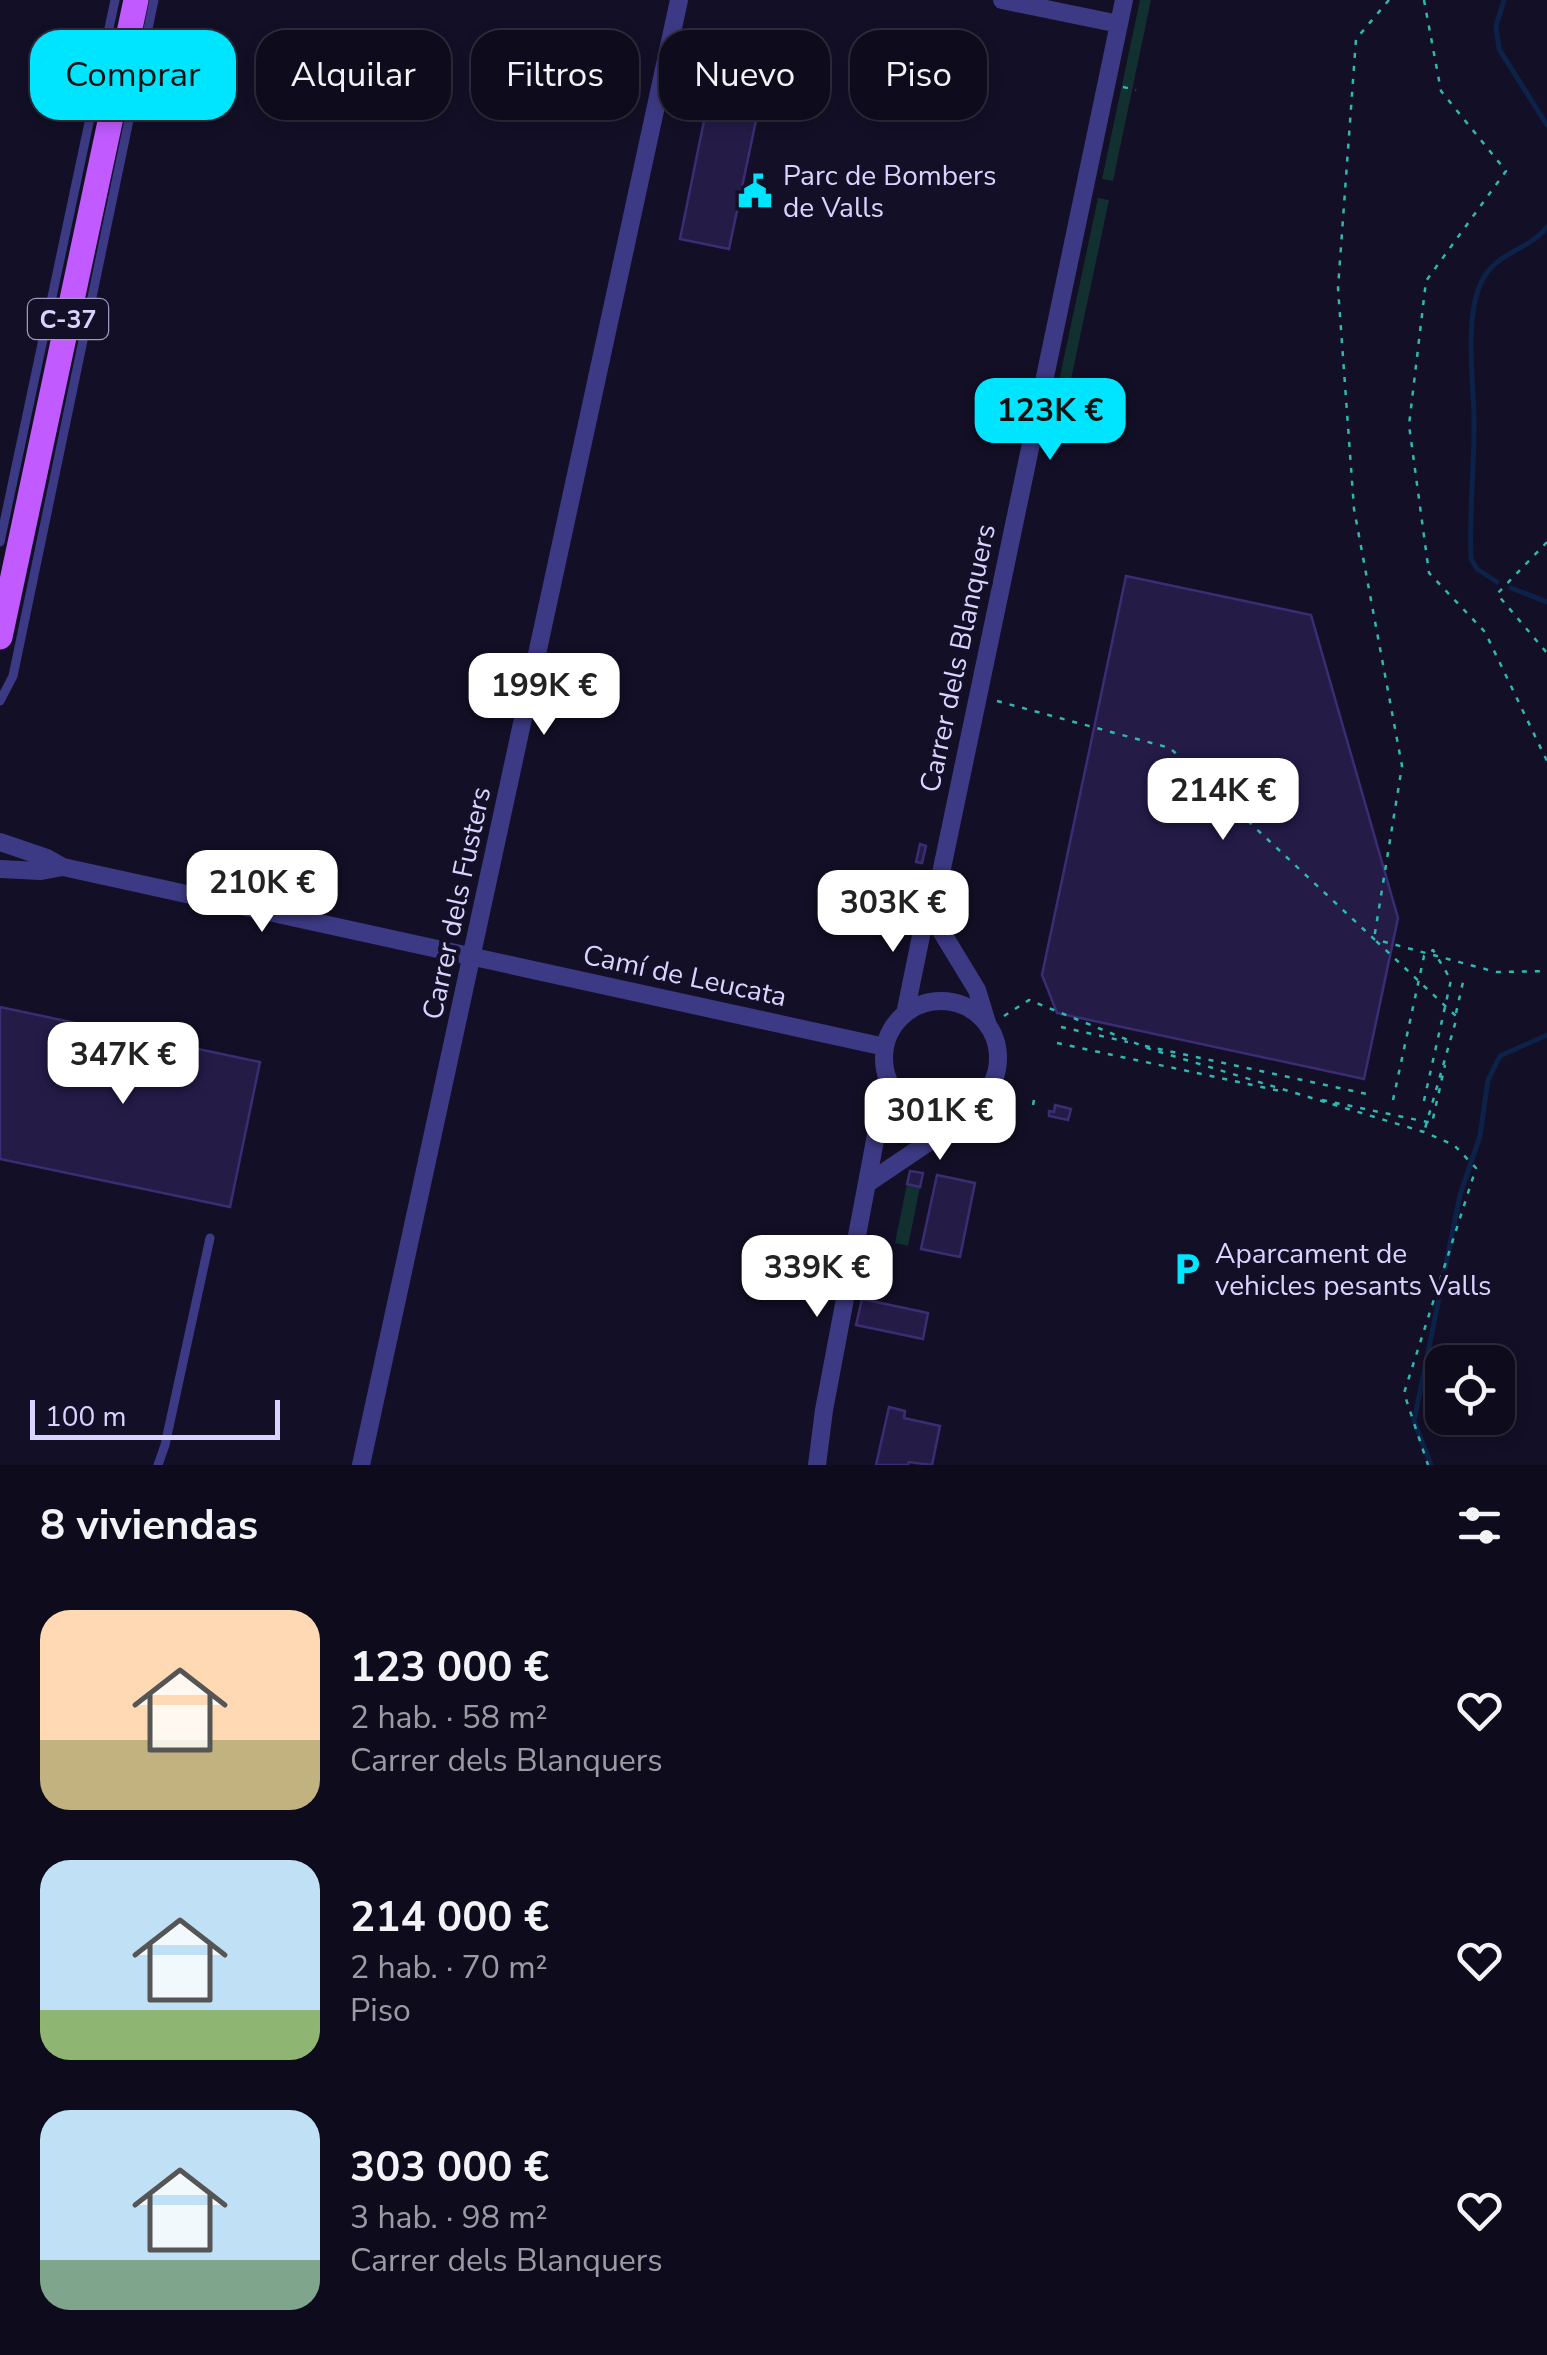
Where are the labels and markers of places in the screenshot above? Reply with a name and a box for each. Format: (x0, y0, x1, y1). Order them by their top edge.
place label: Parc de Bombers de Valls (783, 157, 996, 227)
public building icon: Parc de Bombers de Valls (736, 172, 774, 210)
pin: 123K € (969, 378, 1131, 463)
pin: 199K € (463, 653, 625, 738)
pin: 214K € (1142, 758, 1304, 843)
pin: 210K € (181, 850, 343, 935)
pin: 303K € (812, 870, 974, 955)
pin: 347K € (42, 1022, 204, 1107)
pin: 301K € (859, 1078, 1021, 1163)
pin: 339K € (736, 1235, 898, 1320)
place label: Aparcament de vehicles pesants Valls (1215, 1235, 1492, 1305)
parking icon: Aparcament de vehicles pesants Valls (1168, 1250, 1206, 1288)

